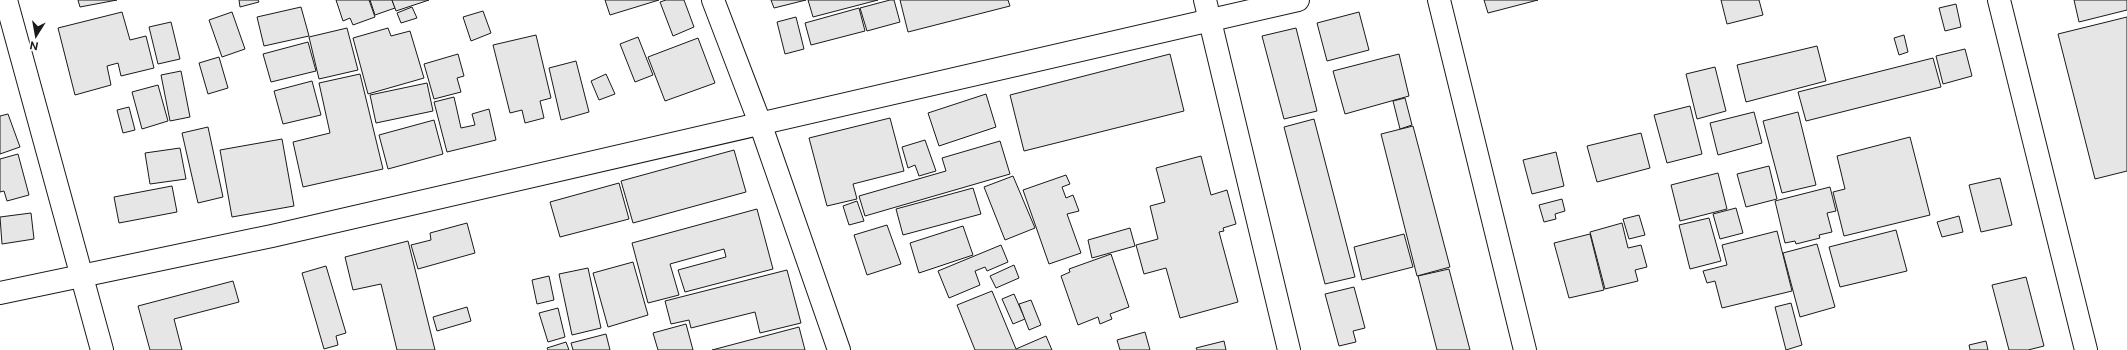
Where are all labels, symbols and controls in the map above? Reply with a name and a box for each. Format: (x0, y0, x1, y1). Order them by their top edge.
north arrow (16, 16, 56, 56)
text: N (29, 39, 39, 53)

